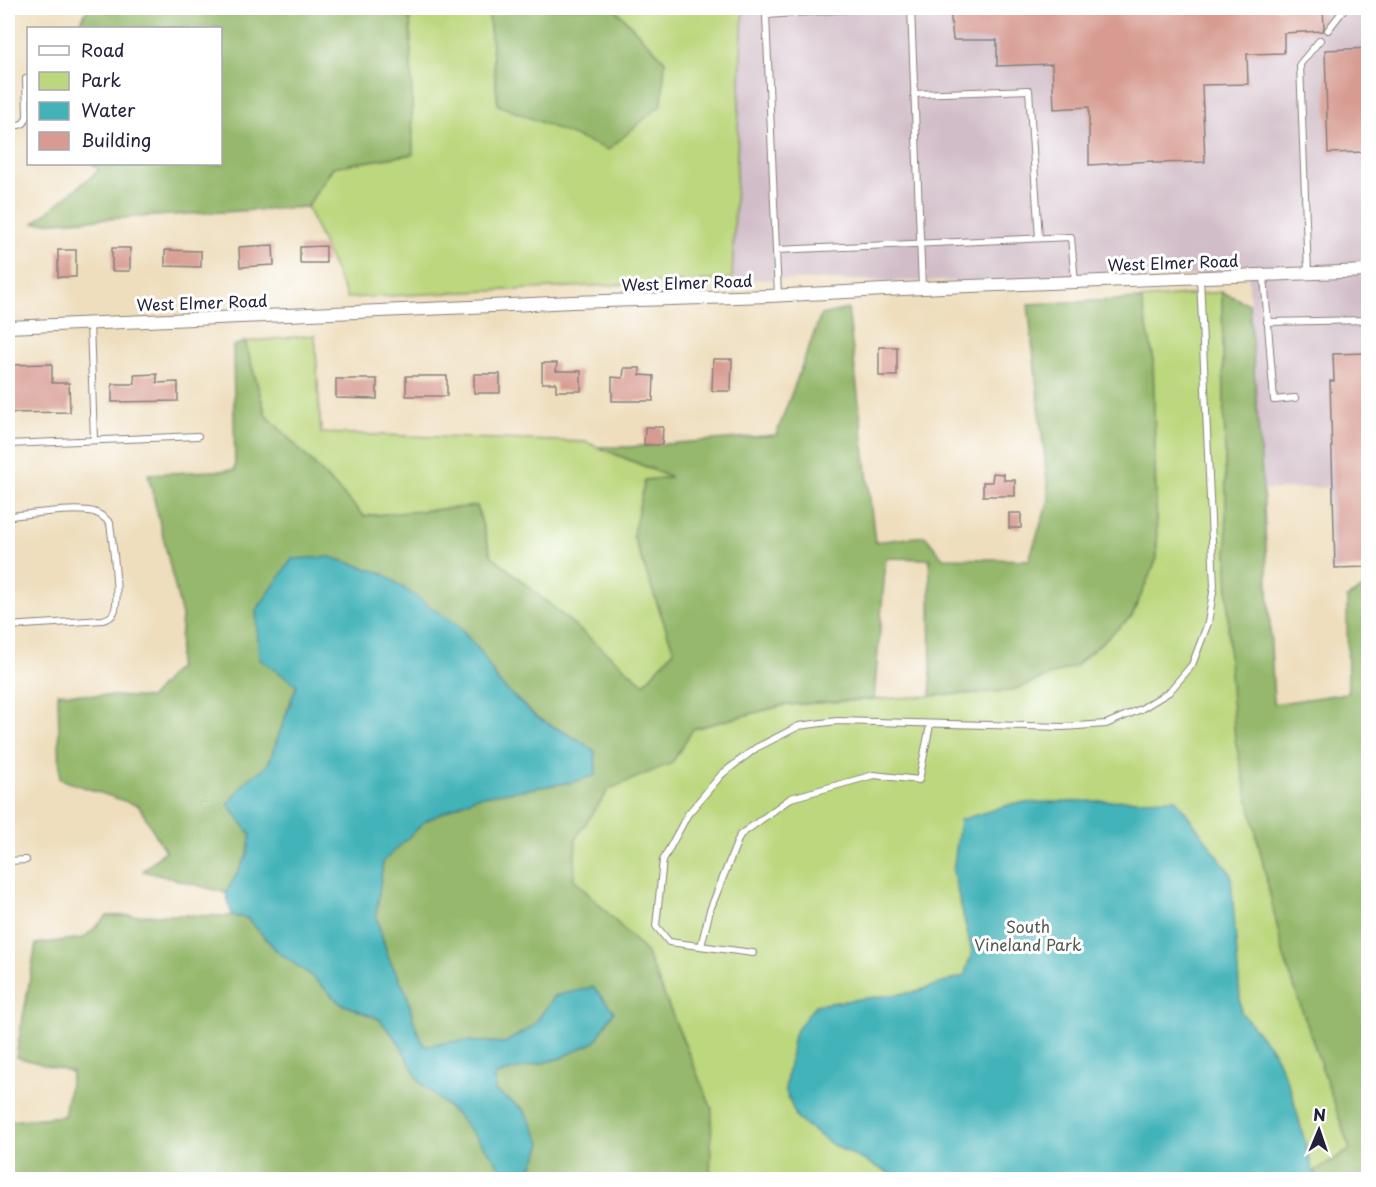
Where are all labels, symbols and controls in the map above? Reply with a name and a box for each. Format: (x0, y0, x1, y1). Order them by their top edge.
legend (27, 27, 222, 165)
text: Road (81, 36, 125, 63)
text: Park (81, 66, 121, 93)
text: Water (81, 96, 136, 123)
text: Building (81, 126, 151, 153)
street label: West Elmer Road (1107, 248, 1239, 276)
street label: West Elmer Road (621, 268, 753, 296)
street label: West Elmer Road (136, 288, 268, 316)
park label: South Vineland Park (974, 914, 1082, 956)
north arrow (1289, 1100, 1349, 1160)
text: N (1313, 1102, 1326, 1126)

